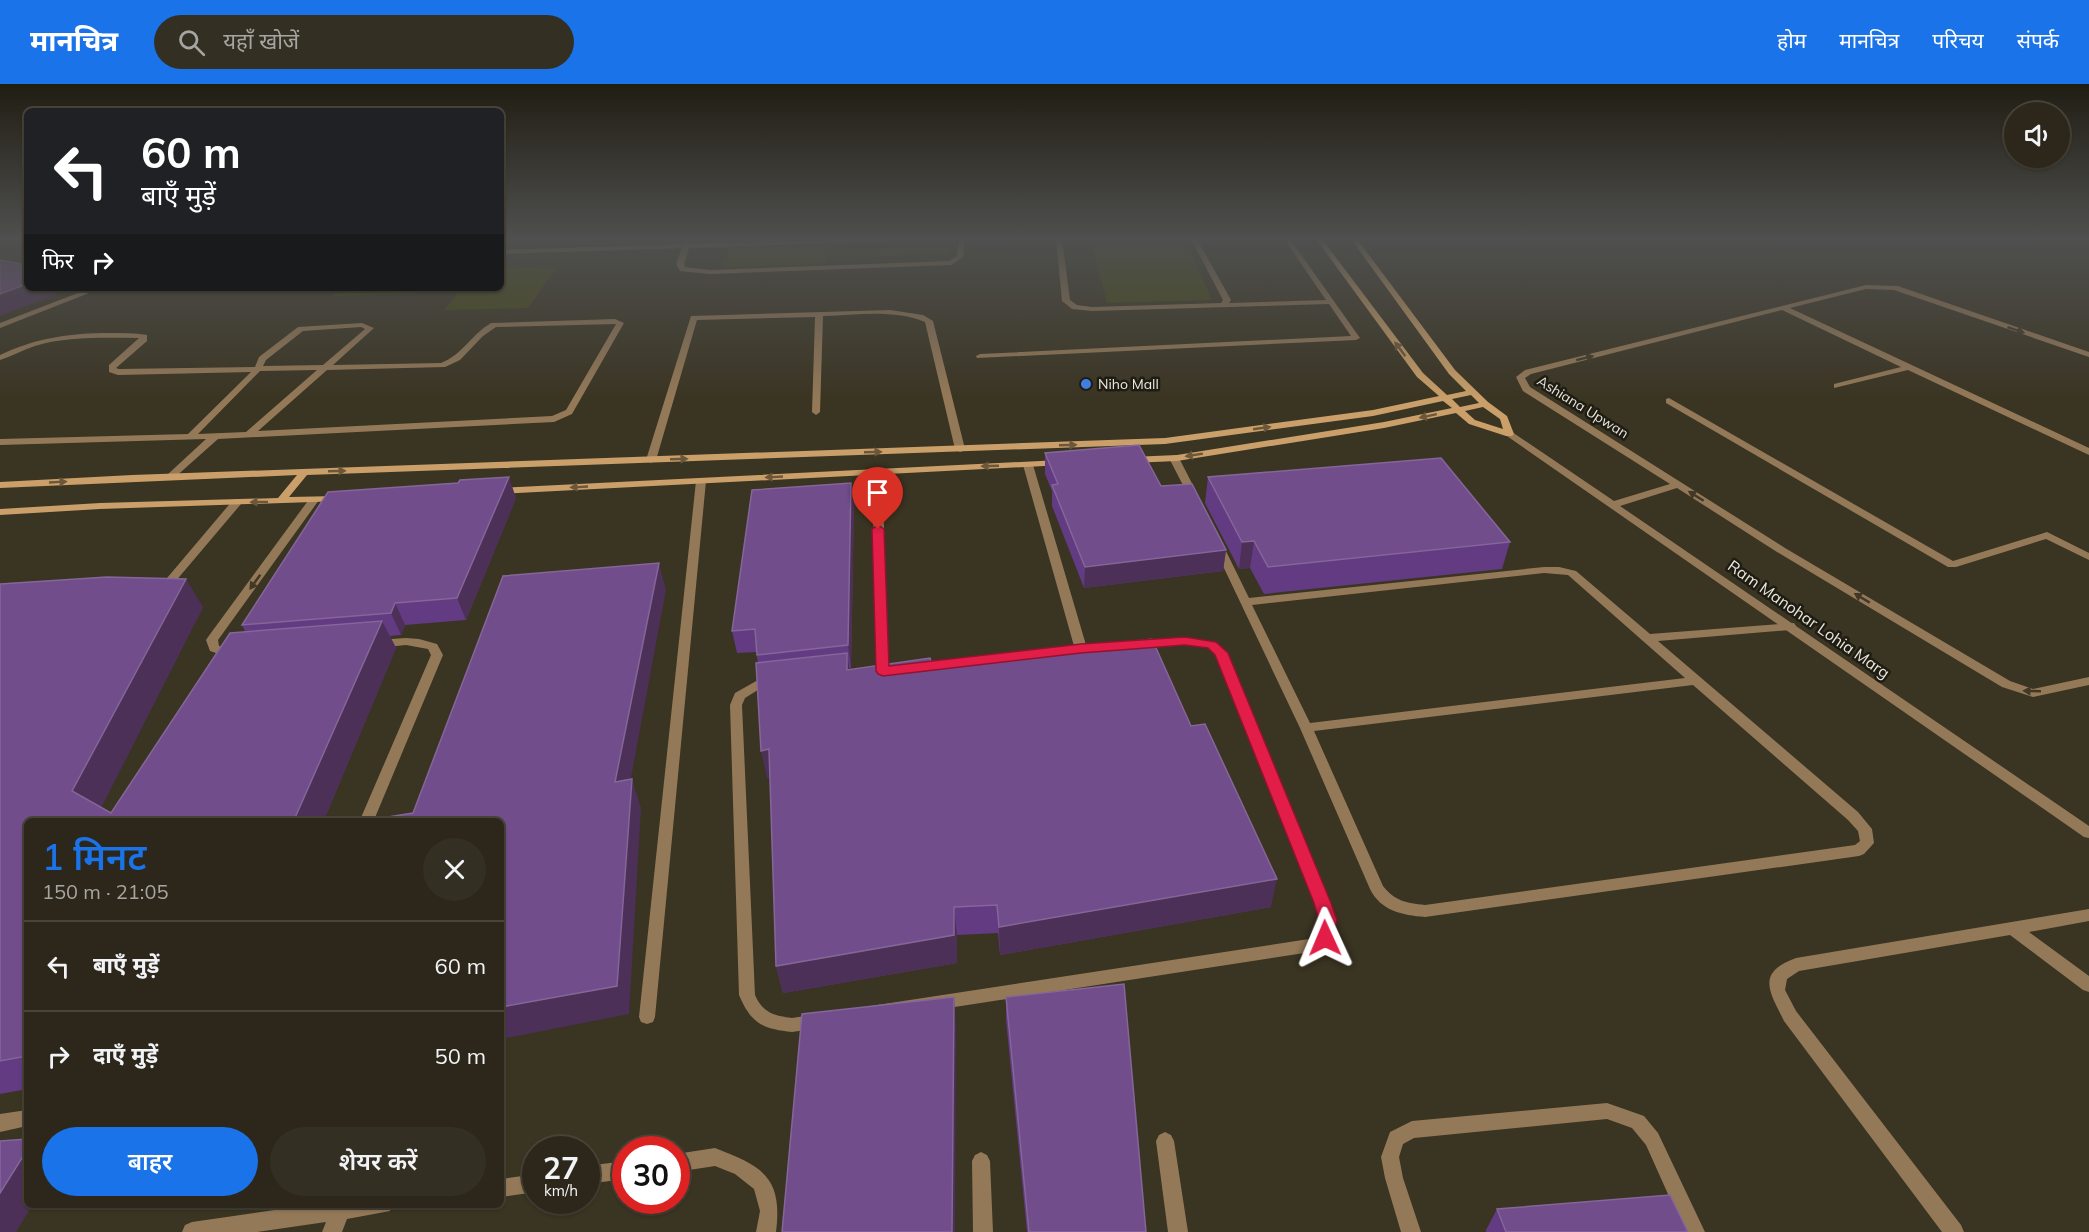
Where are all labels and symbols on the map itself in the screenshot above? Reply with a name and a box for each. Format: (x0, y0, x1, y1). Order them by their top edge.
one-way arrow (2007, 325, 2025, 335)
one-way arrow (1394, 341, 1406, 357)
one-way arrow (1576, 352, 1594, 362)
street label: Ashiana Upwan (1534, 372, 1632, 442)
place label: Niho Mall (1098, 375, 1159, 393)
marker: Niho Mall (1079, 377, 1093, 391)
one-way arrow (1418, 412, 1437, 421)
one-way arrow (1252, 424, 1271, 433)
one-way arrow (1058, 440, 1077, 450)
one-way arrow (863, 447, 882, 456)
one-way arrow (1185, 451, 1204, 460)
one-way arrow (669, 454, 688, 463)
one-way arrow (980, 462, 999, 471)
one-way arrow (328, 466, 347, 476)
pin (852, 467, 903, 529)
one-way arrow (764, 472, 783, 481)
one-way arrow (49, 478, 68, 487)
one-way arrow (570, 482, 589, 491)
one-way arrow (1688, 491, 1704, 502)
one-way arrow (249, 497, 268, 506)
street label: Ram Manohar Lohia Marg (1724, 555, 1894, 683)
one-way arrow (249, 573, 261, 589)
one-way arrow (1854, 593, 1870, 604)
one-way arrow (2022, 687, 2041, 696)
position arrow (1293, 906, 1357, 970)
speed limit sign: 30 (612, 1136, 690, 1214)

